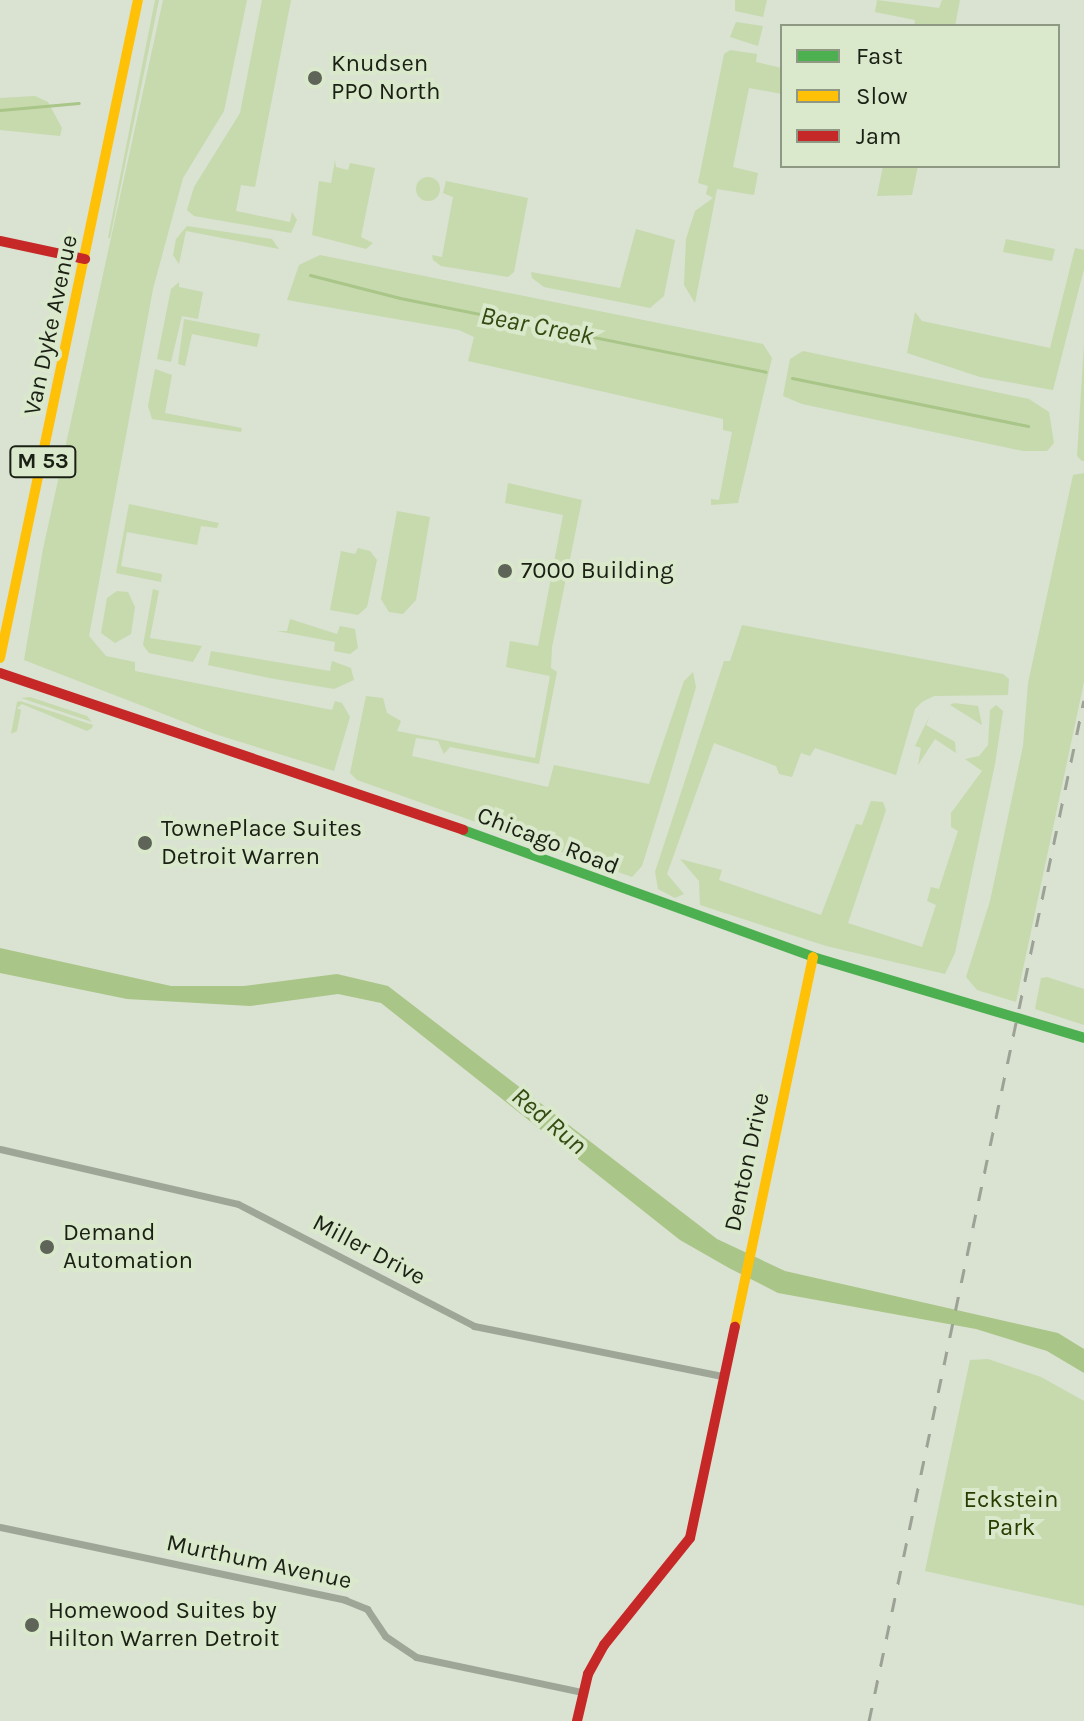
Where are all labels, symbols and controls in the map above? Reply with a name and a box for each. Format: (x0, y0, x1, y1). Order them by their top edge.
legend (780, 24, 1060, 168)
text: Fast (856, 42, 903, 70)
place label: Knudsen PPO North (331, 50, 440, 106)
marker: Knudsen PPO North (306, 69, 324, 87)
text: Slow (856, 82, 908, 110)
text: Jam (856, 122, 901, 150)
street label: Van Dyke Avenue (18, 232, 84, 418)
water label: Bear Creek (478, 300, 596, 352)
road number: M 53 (9, 444, 77, 480)
place label: 7000 Building (521, 557, 673, 585)
marker: 7000 Building (496, 562, 514, 580)
street label: Chicago Road (473, 801, 623, 881)
place label: TownePlace Suites Detroit Warren (161, 815, 362, 871)
marker: TownePlace Suites Detroit Warren (136, 834, 154, 852)
water label: Red Run (505, 1081, 593, 1161)
street label: Denton Drive (718, 1090, 776, 1234)
street label: Miller Drive (308, 1208, 430, 1292)
place label: Demand Automation (63, 1219, 193, 1275)
marker: Demand Automation (38, 1238, 56, 1256)
park label: Eckstein Park (964, 1486, 1058, 1542)
street label: Murthum Avenue (164, 1528, 354, 1596)
place label: Homewood Suites by Hilton Warren Detroit (48, 1597, 279, 1653)
marker: Homewood Suites by Hilton Warren Detroit (23, 1616, 41, 1634)

